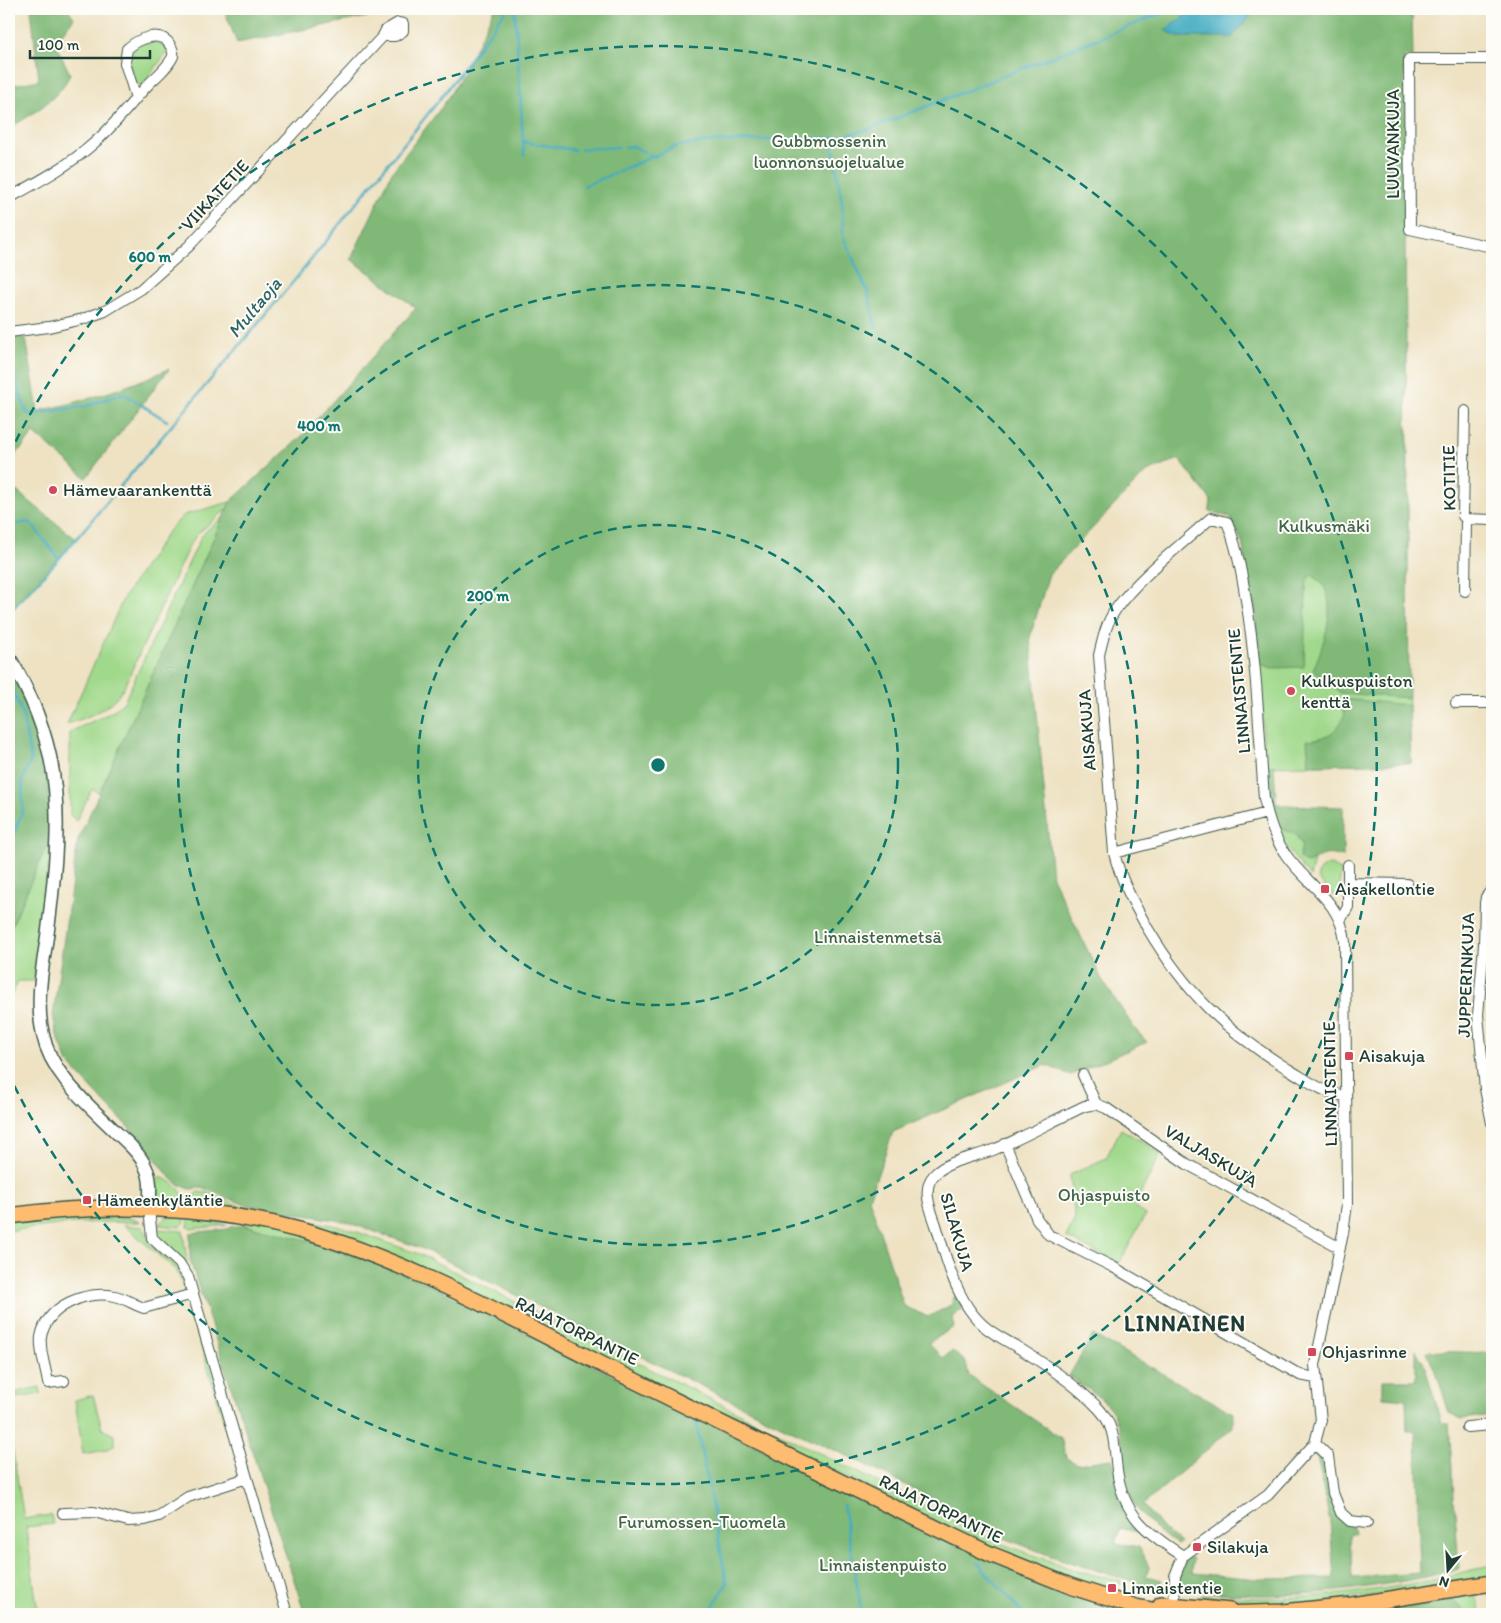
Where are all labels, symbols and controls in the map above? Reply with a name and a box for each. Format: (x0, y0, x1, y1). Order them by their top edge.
scale bar (30, 28, 150, 60)
text: 100 m (38, 36, 80, 54)
street label: LUUVANKUJA (1382, 89, 1404, 199)
park label: Gubbmossenin luonnonsuojelualue (753, 130, 905, 173)
street label: VIIKATETIE (176, 155, 254, 235)
text: 600 m (129, 248, 172, 266)
water label: Multaoja (223, 272, 286, 342)
text: 400 m (297, 417, 341, 435)
street label: KOTITIE (1437, 445, 1461, 511)
place label: Hämevaarankenttä (63, 479, 213, 501)
marker: Hämevaarankenttä (47, 484, 59, 496)
park label: Kulkusmäki (1278, 515, 1370, 537)
text: 200 m (467, 587, 510, 605)
street label: LINNAISTENTIE (1223, 628, 1255, 754)
place label: Kulkuspuiston kenttä (1301, 670, 1413, 713)
marker: Kulkuspuiston kenttä (1285, 685, 1297, 697)
street label: AISAKUJA (1073, 688, 1101, 771)
centre of rings (649, 756, 667, 774)
place label: Aisakellontie (1335, 878, 1435, 900)
marker: Aisakellontie (1319, 883, 1331, 895)
street label: JUPPERINKUJA (1453, 912, 1479, 1038)
park label: Linnaistenmetsä (814, 926, 943, 948)
street label: LINNAISTENTIE (1318, 1021, 1342, 1147)
place label: Aisakuja (1359, 1045, 1426, 1067)
marker: Aisakuja (1343, 1050, 1355, 1062)
street label: VALJASKUJA (1160, 1120, 1262, 1193)
park label: Ohjaspuisto (1058, 1184, 1150, 1206)
place label: Hämeenkyläntie (97, 1189, 223, 1211)
street label: SILAKUJA (935, 1190, 979, 1274)
marker: Hämeenkyläntie (81, 1194, 93, 1206)
street label: RAJATORPANTIE (512, 1292, 642, 1370)
district label: LINNAINEN (1124, 1310, 1246, 1337)
place label: Ohjasrinne (1322, 1341, 1407, 1363)
marker: Ohjasrinne (1306, 1346, 1318, 1358)
street label: RAJATORPANTIE (876, 1470, 1006, 1548)
park label: Furumossen-Tuomela (618, 1511, 786, 1533)
place label: Silakuja (1207, 1536, 1269, 1558)
marker: Silakuja (1191, 1541, 1203, 1553)
north arrow (1424, 1546, 1474, 1596)
park label: Linnaistenpuisto (819, 1554, 947, 1576)
text: N (1437, 1572, 1451, 1591)
place label: Linnaistentie (1122, 1577, 1222, 1599)
marker: Linnaistentie (1106, 1582, 1118, 1594)

